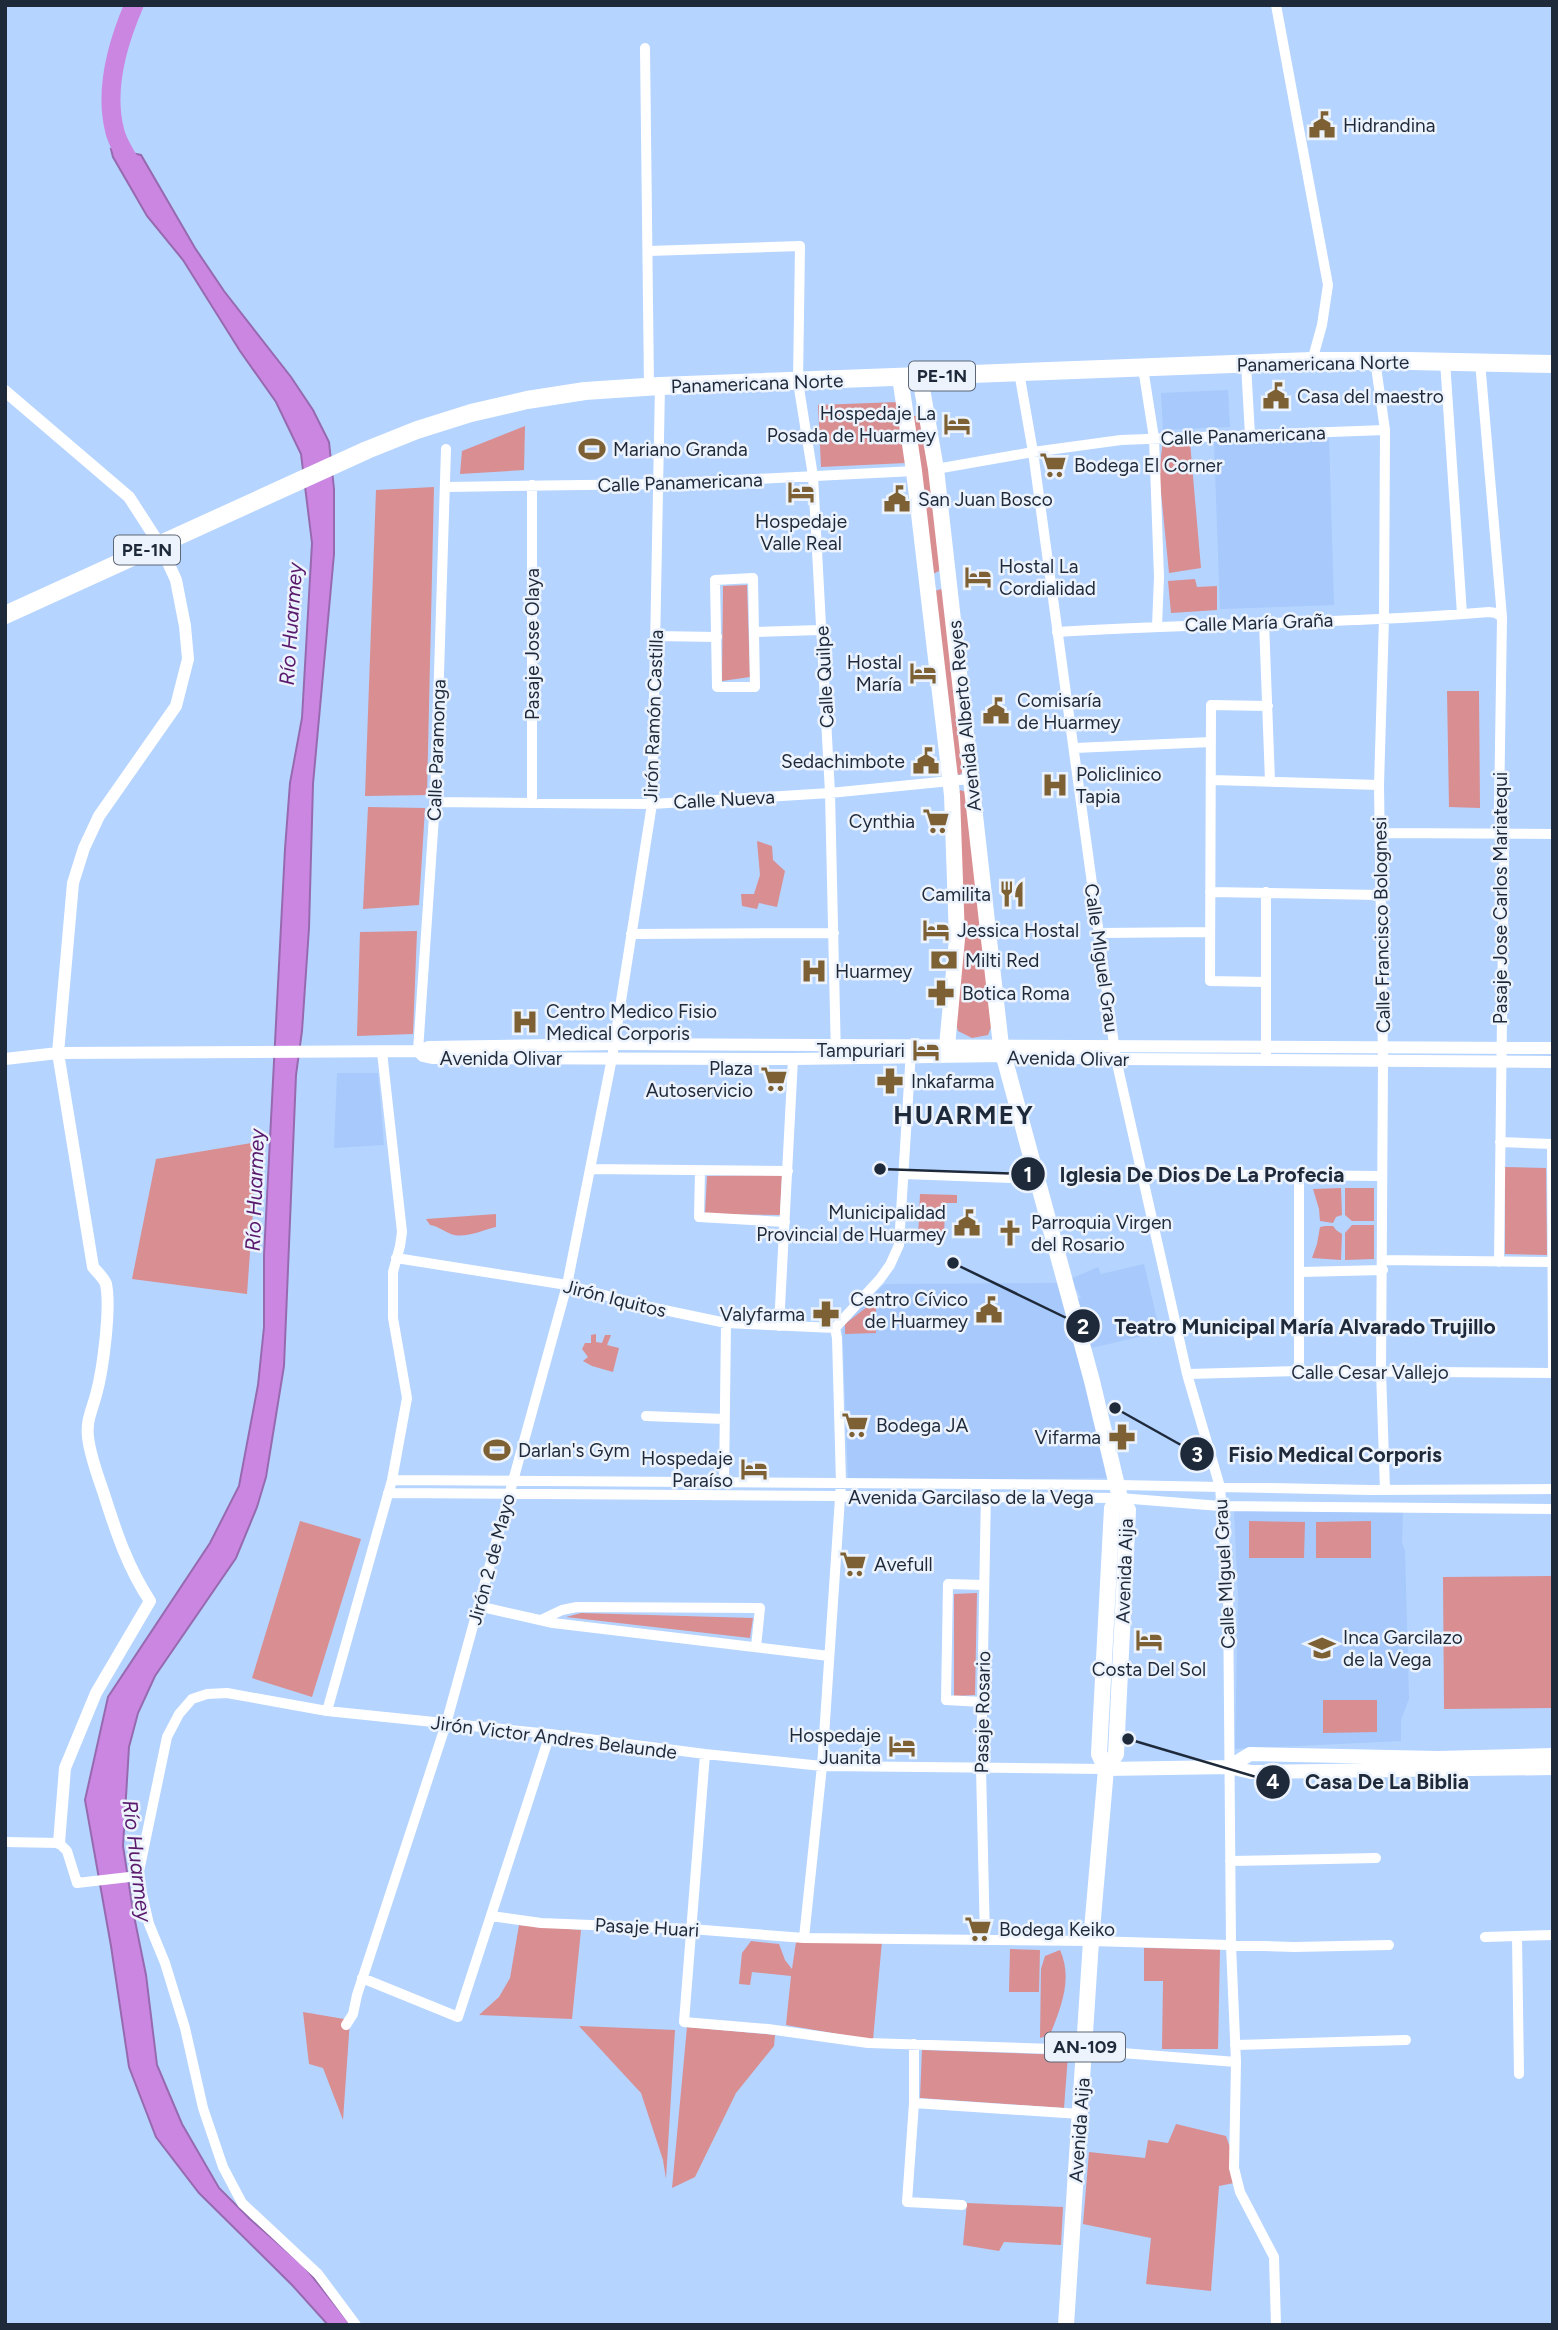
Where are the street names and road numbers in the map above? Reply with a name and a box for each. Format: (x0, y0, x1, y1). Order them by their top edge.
street label: Panamericana Norte (1236, 350, 1410, 377)
road number: PE-1N (909, 362, 975, 390)
street label: Panamericana Norte (670, 369, 844, 398)
street label: Calle Panamericana (1160, 421, 1326, 450)
street label: Calle Panamericana (597, 468, 763, 497)
road number: PE-1N (114, 536, 180, 564)
street label: Pasaje Jose Olaya (521, 568, 544, 720)
street label: Calle María Graña (1184, 608, 1334, 637)
street label: Avenida Alberto Reyes (943, 619, 986, 813)
street label: Calle Quilpe (810, 625, 839, 729)
street label: Jirón Ramón Castilla (639, 629, 668, 803)
street label: Calle Paramonga (423, 679, 450, 821)
street label: Pasaje Jose Carlos Mariatequi (1489, 772, 1512, 1024)
street label: Calle Nueva (673, 785, 775, 814)
street label: Calle Francisco Bolognesi (1368, 817, 1395, 1033)
street label: Calle MIguel Grau (1080, 882, 1123, 1034)
street label: Avenida Olivar (1007, 1046, 1130, 1071)
street label: Avenida Olivar (440, 1047, 563, 1070)
street label: Jirón Iquitos (561, 1275, 669, 1322)
street label: Calle Cesar Vallejo (1291, 1361, 1449, 1384)
street label: Avenida Garcilaso de la Vega (848, 1486, 1094, 1509)
street label: Jirón 2 de Mayo (463, 1491, 520, 1627)
street label: Calle MIguel Grau (1209, 1498, 1240, 1650)
street label: Avenida Aija (1111, 1518, 1138, 1624)
street label: Pasaje Rosario (970, 1651, 995, 1773)
street label: Jirón Victor Andres Belaunde (430, 1711, 678, 1764)
street label: Pasaje Huari (594, 1913, 700, 1942)
road number: AN-109 (1045, 2033, 1125, 2062)
street label: Avenida Aija (1064, 2077, 1095, 2183)

